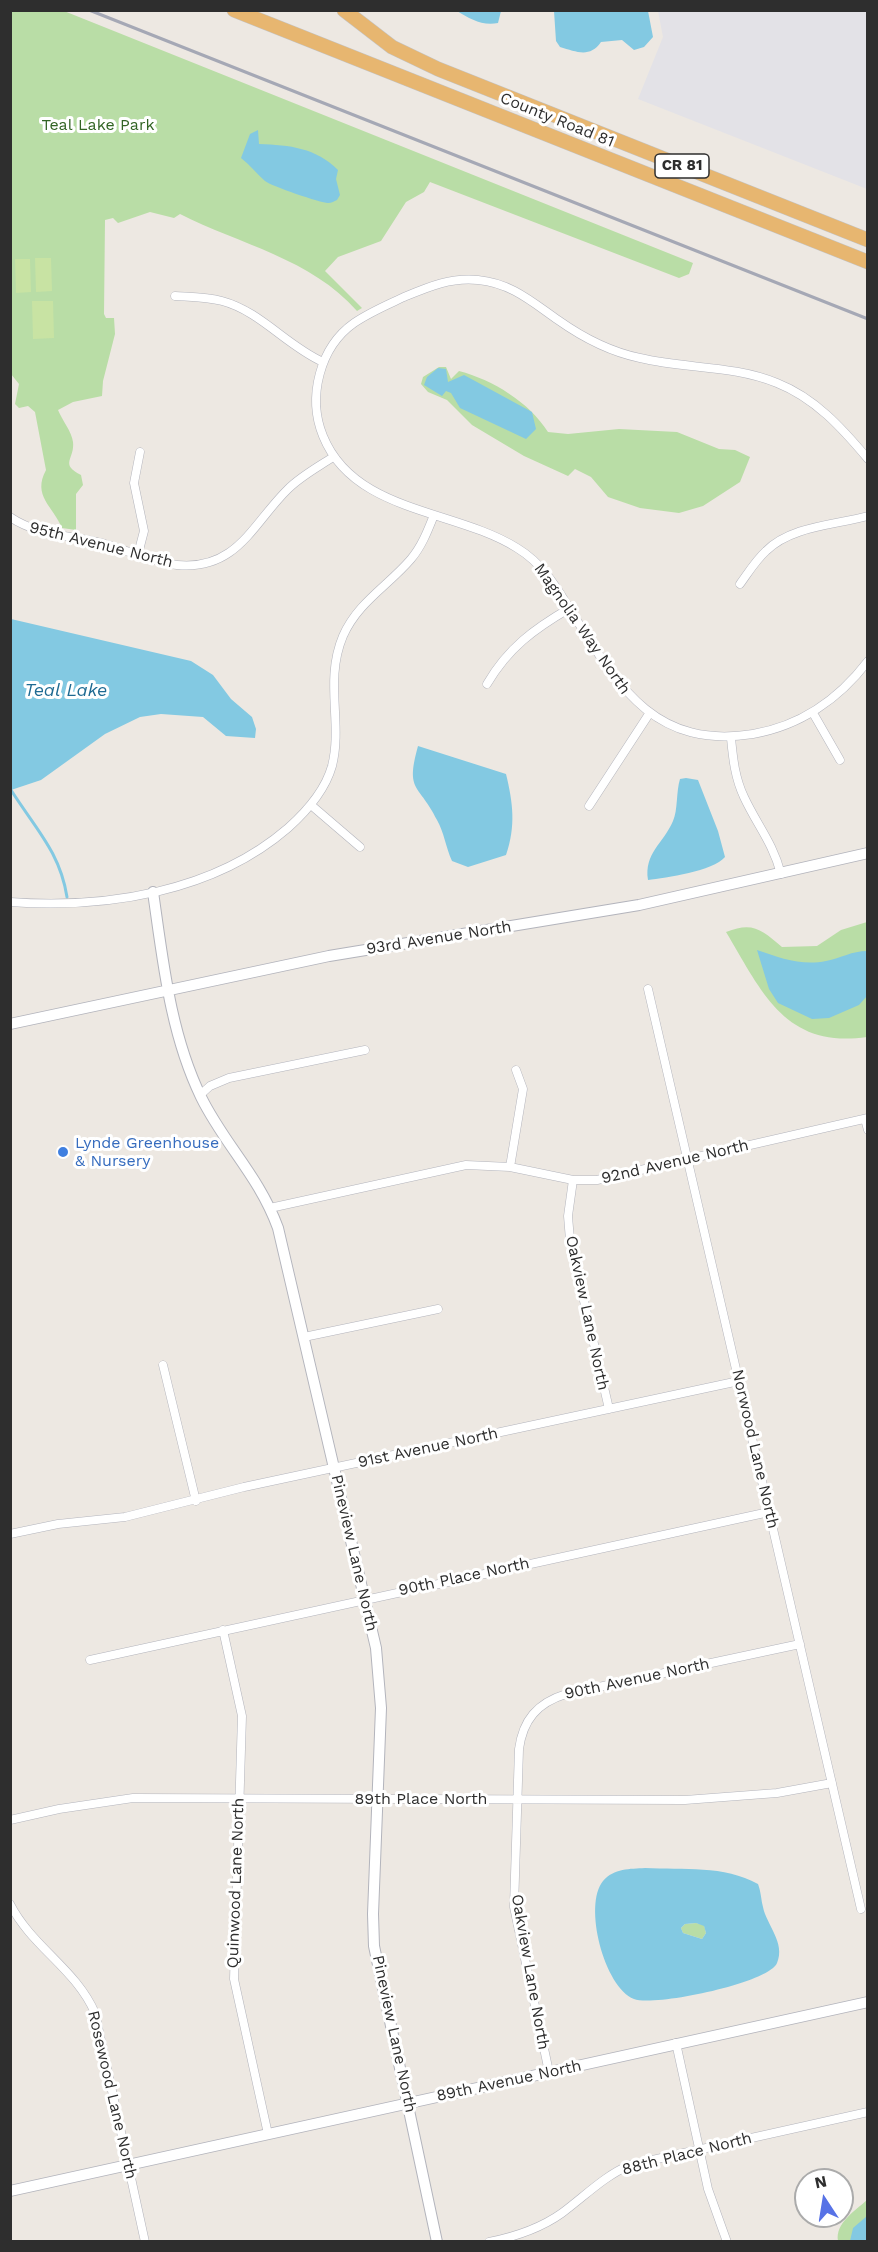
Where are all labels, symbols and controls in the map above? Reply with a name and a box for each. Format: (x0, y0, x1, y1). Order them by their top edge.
street label: County Road 81 (497, 88, 617, 152)
park label: Teal Lake Park (41, 115, 155, 135)
road number: CR 81 (655, 154, 709, 178)
street label: 95th Avenue North (27, 518, 175, 572)
street label: Magnolia Way North (530, 560, 634, 698)
water label: Teal Lake (25, 680, 107, 702)
street label: 93rd Avenue North (365, 917, 513, 959)
place label: Lynde Greenhouse & Nursery (75, 1133, 219, 1171)
street label: 92nd Avenue North (600, 1136, 750, 1188)
marker: Lynde Greenhouse & Nursery (56, 1145, 70, 1159)
street label: Oakview Lane North (561, 1234, 613, 1392)
street label: Norwood Lane North (727, 1368, 783, 1530)
street label: 91st Avenue North (356, 1424, 500, 1472)
street label: Pineview Lane North (327, 1473, 381, 1633)
street label: 90th Place North (397, 1554, 531, 1600)
street label: 90th Avenue North (563, 1654, 711, 1704)
street label: 89th Place North (354, 1789, 488, 1809)
street label: Quinwood Lane North (223, 1797, 249, 1969)
street label: Oakview Lane North (507, 1893, 553, 2051)
street label: Pineview Lane North (368, 1954, 420, 2114)
street label: Rosewood Lane North (83, 2009, 141, 2181)
street label: 89th Avenue North (435, 2056, 583, 2106)
street label: 88th Place North (620, 2129, 754, 2179)
north arrow (794, 2168, 854, 2228)
text: N (813, 2171, 828, 2192)

